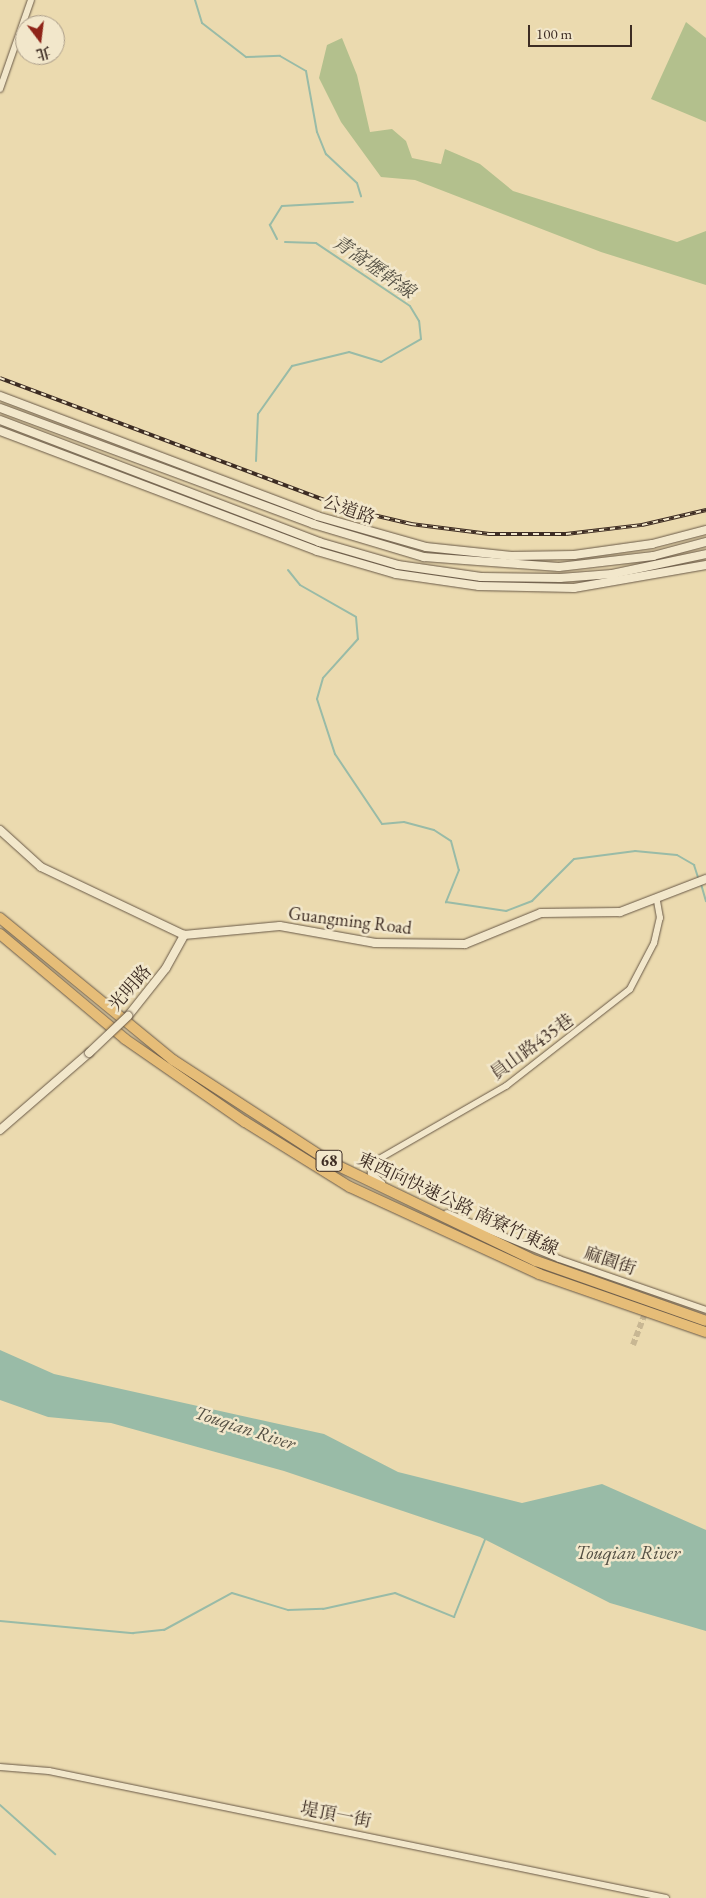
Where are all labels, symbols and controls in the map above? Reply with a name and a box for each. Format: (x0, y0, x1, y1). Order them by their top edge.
north arrow (15, 15, 65, 65)
scale bar (531, 15, 635, 47)
text: 100 m (536, 24, 572, 43)
text: 北 (35, 43, 53, 64)
water label: 青窩壢幹線 (329, 230, 419, 304)
street label: 公道路 (320, 491, 378, 529)
street label: Guangming Road (287, 903, 413, 939)
street label: 光明路 (104, 961, 156, 1015)
street label: 員山路435巷 (486, 1009, 578, 1085)
road number: 68 (315, 1148, 343, 1174)
street label: 東西向快速公路 南寮竹東線 (354, 1148, 562, 1260)
street label: 麻園街 (581, 1242, 639, 1280)
water label: Touqian River (192, 1401, 298, 1455)
water label: Touqian River (576, 1542, 680, 1564)
street label: 堤頂一街 (299, 1798, 373, 1832)

